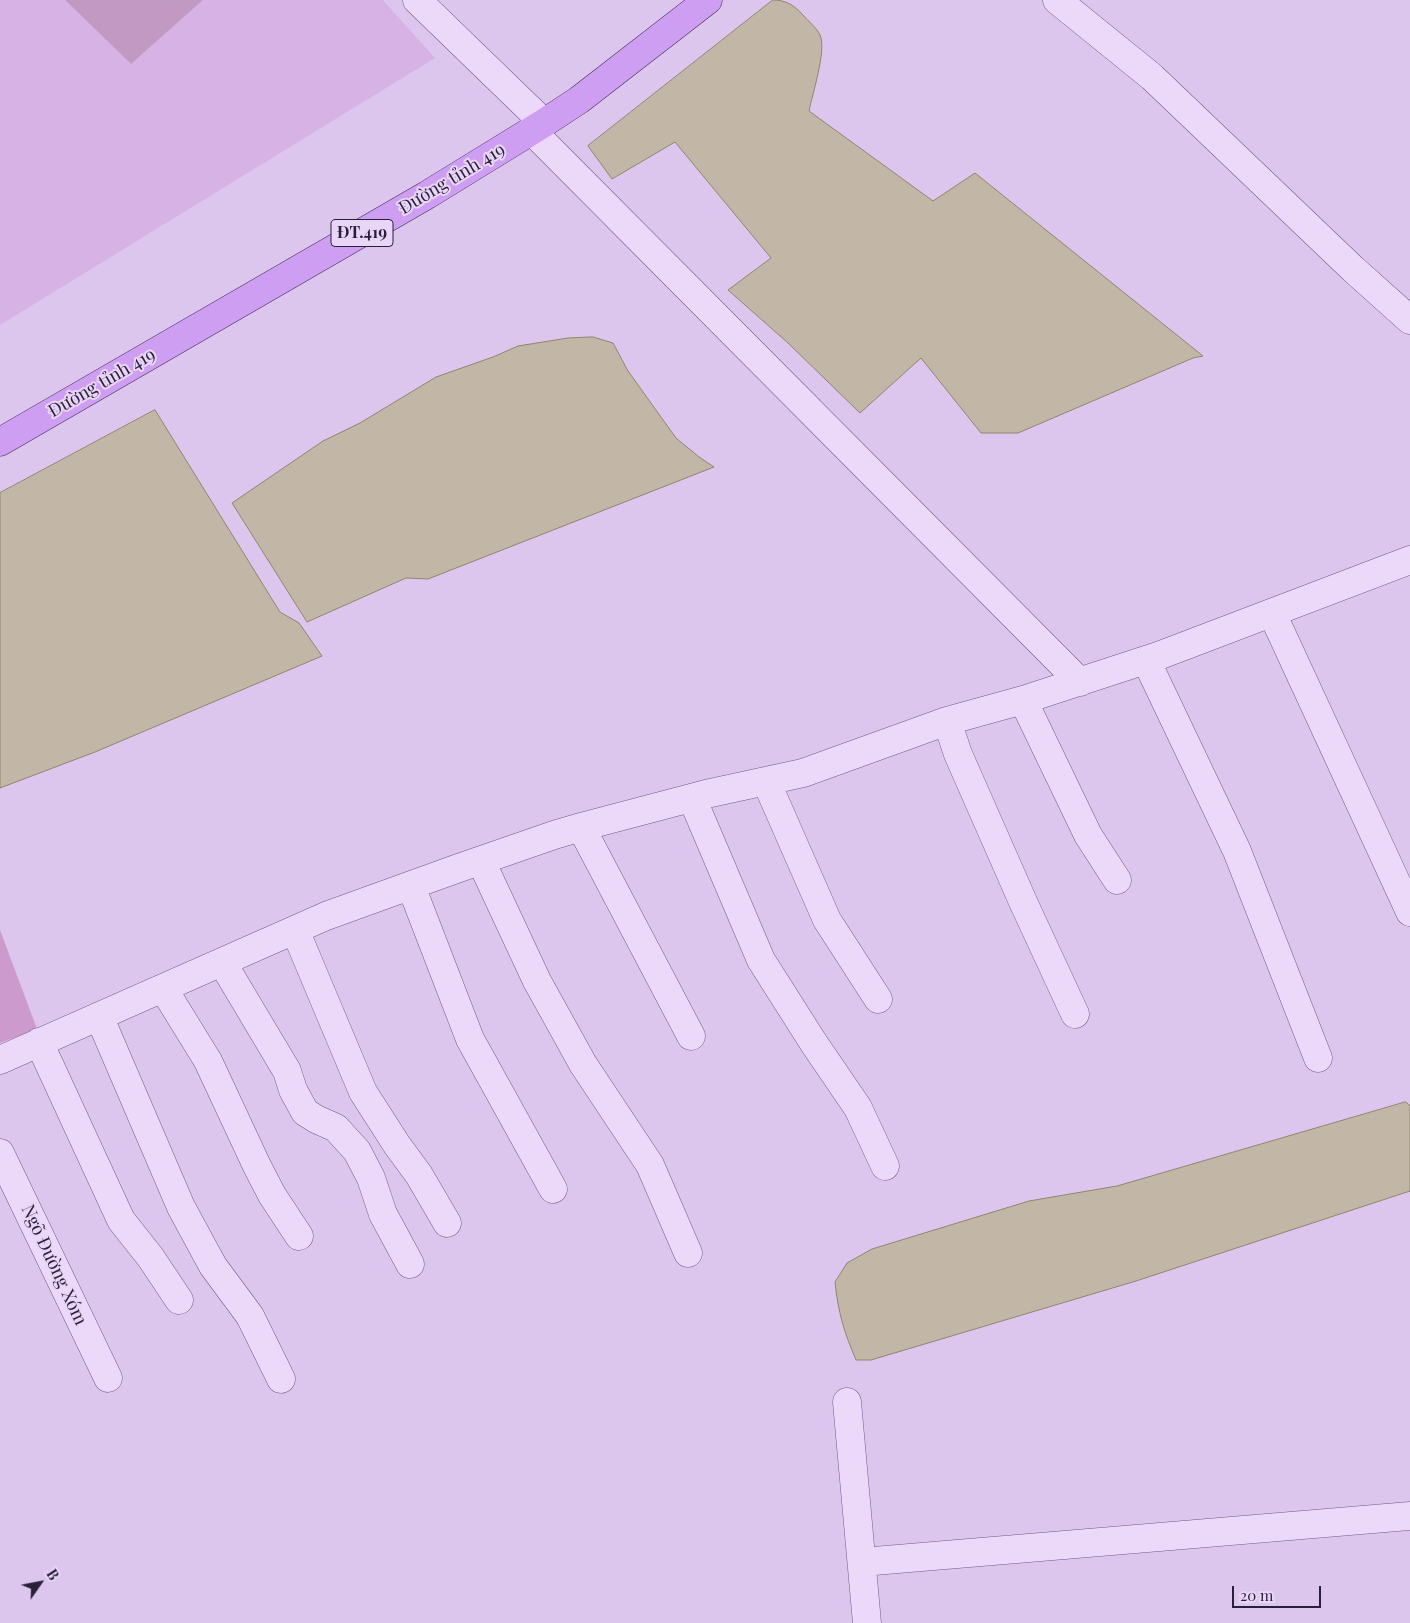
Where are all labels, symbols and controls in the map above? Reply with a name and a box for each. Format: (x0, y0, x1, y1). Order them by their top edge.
street label: Đường tỉnh 419 (395, 139, 509, 219)
road number: ĐT.419 (331, 220, 393, 247)
street label: Đường tỉnh 419 (45, 344, 159, 422)
street label: Ngõ Đường Xóm (17, 1201, 91, 1329)
north arrow (15, 1558, 65, 1608)
text: B (42, 1565, 64, 1584)
scale bar (1235, 1576, 1324, 1608)
text: 20 m (1240, 1585, 1273, 1605)

